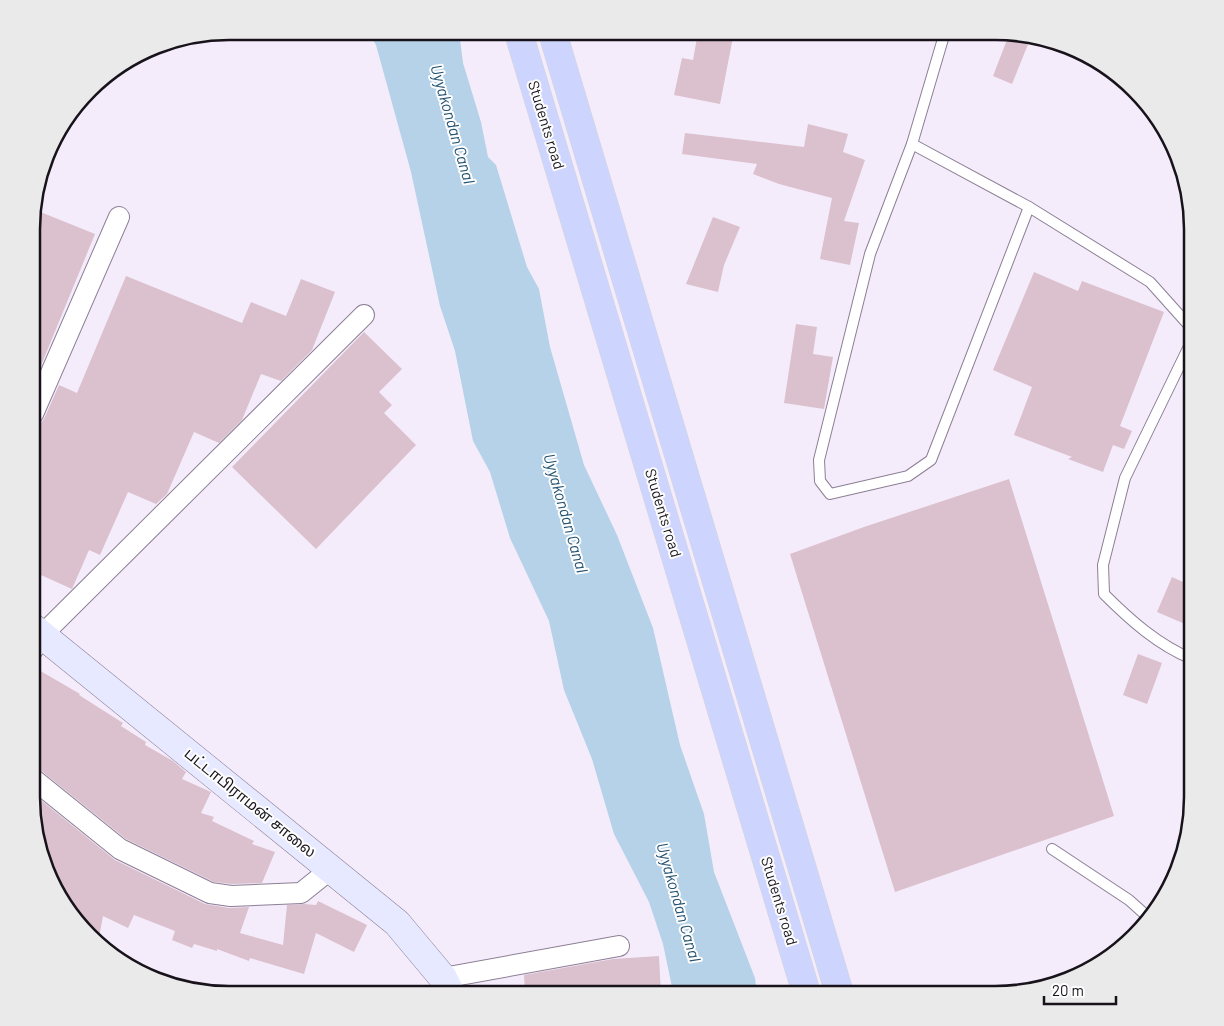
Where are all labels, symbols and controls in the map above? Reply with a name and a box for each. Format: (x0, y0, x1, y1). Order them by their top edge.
water label: Uyyakondan Canal (427, 62, 480, 186)
street label: Students road (525, 78, 569, 171)
water label: Uyyakondan Canal (540, 451, 593, 575)
street label: Students road (642, 466, 686, 559)
street label: பட்டாபிராமன் சாலை (181, 744, 320, 862)
water label: Uyyakondan Canal (653, 840, 706, 964)
street label: Students road (758, 854, 802, 947)
scale bar (1044, 974, 1116, 1006)
text: 20 m (1052, 981, 1084, 999)

